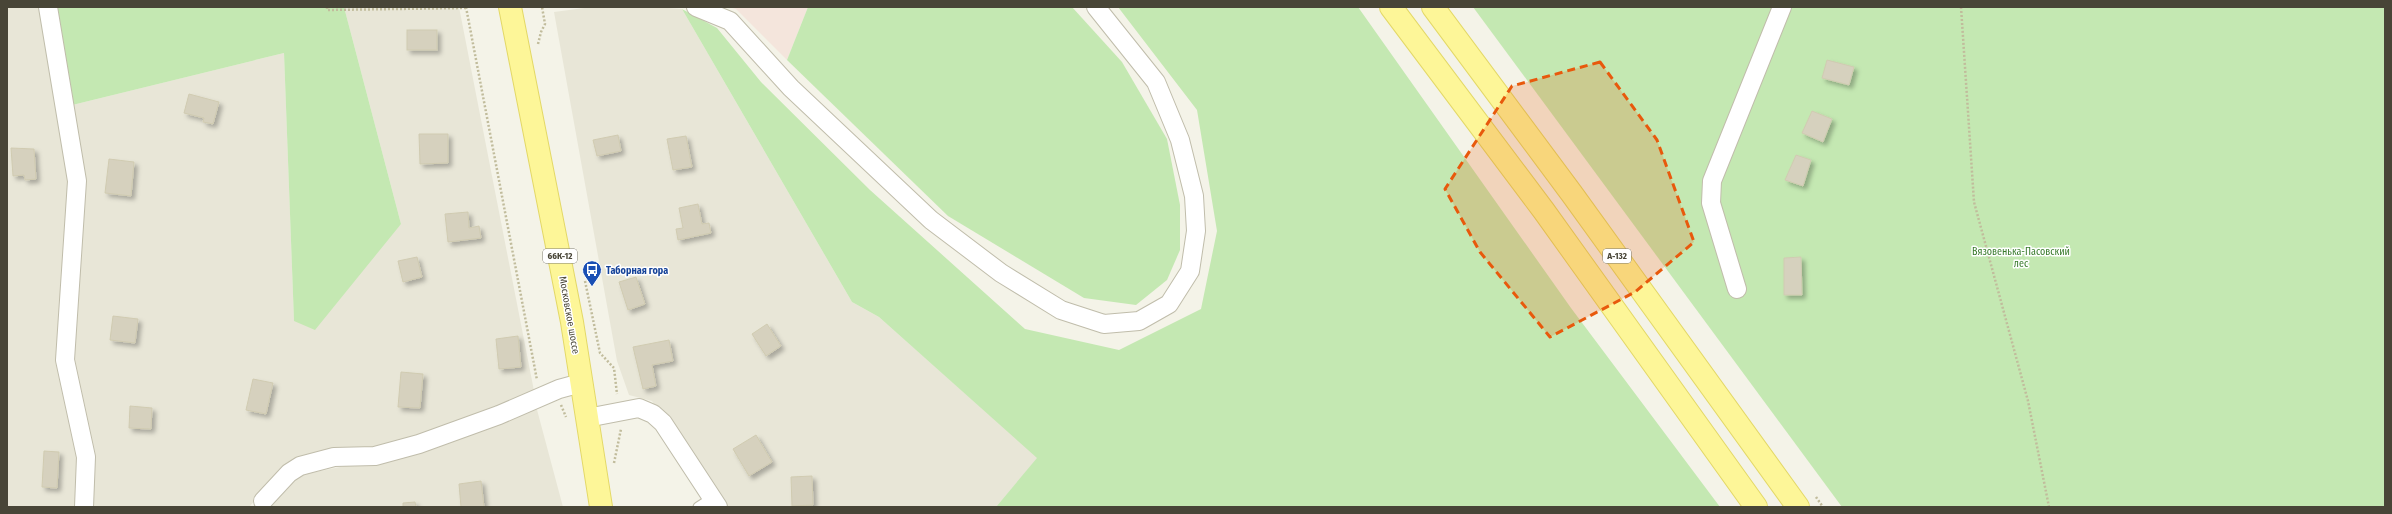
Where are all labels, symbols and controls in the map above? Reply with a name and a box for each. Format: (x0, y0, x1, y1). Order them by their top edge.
park label: Вязовенька-Пасовский лес (1972, 246, 2070, 270)
road number: 66К-12 (543, 249, 577, 263)
road number: А-132 (1603, 249, 1631, 263)
bus stop icon: Таборная гора (581, 259, 603, 287)
place label: Таборная гора (606, 265, 668, 277)
street label: Московское шоссе (556, 275, 582, 355)

